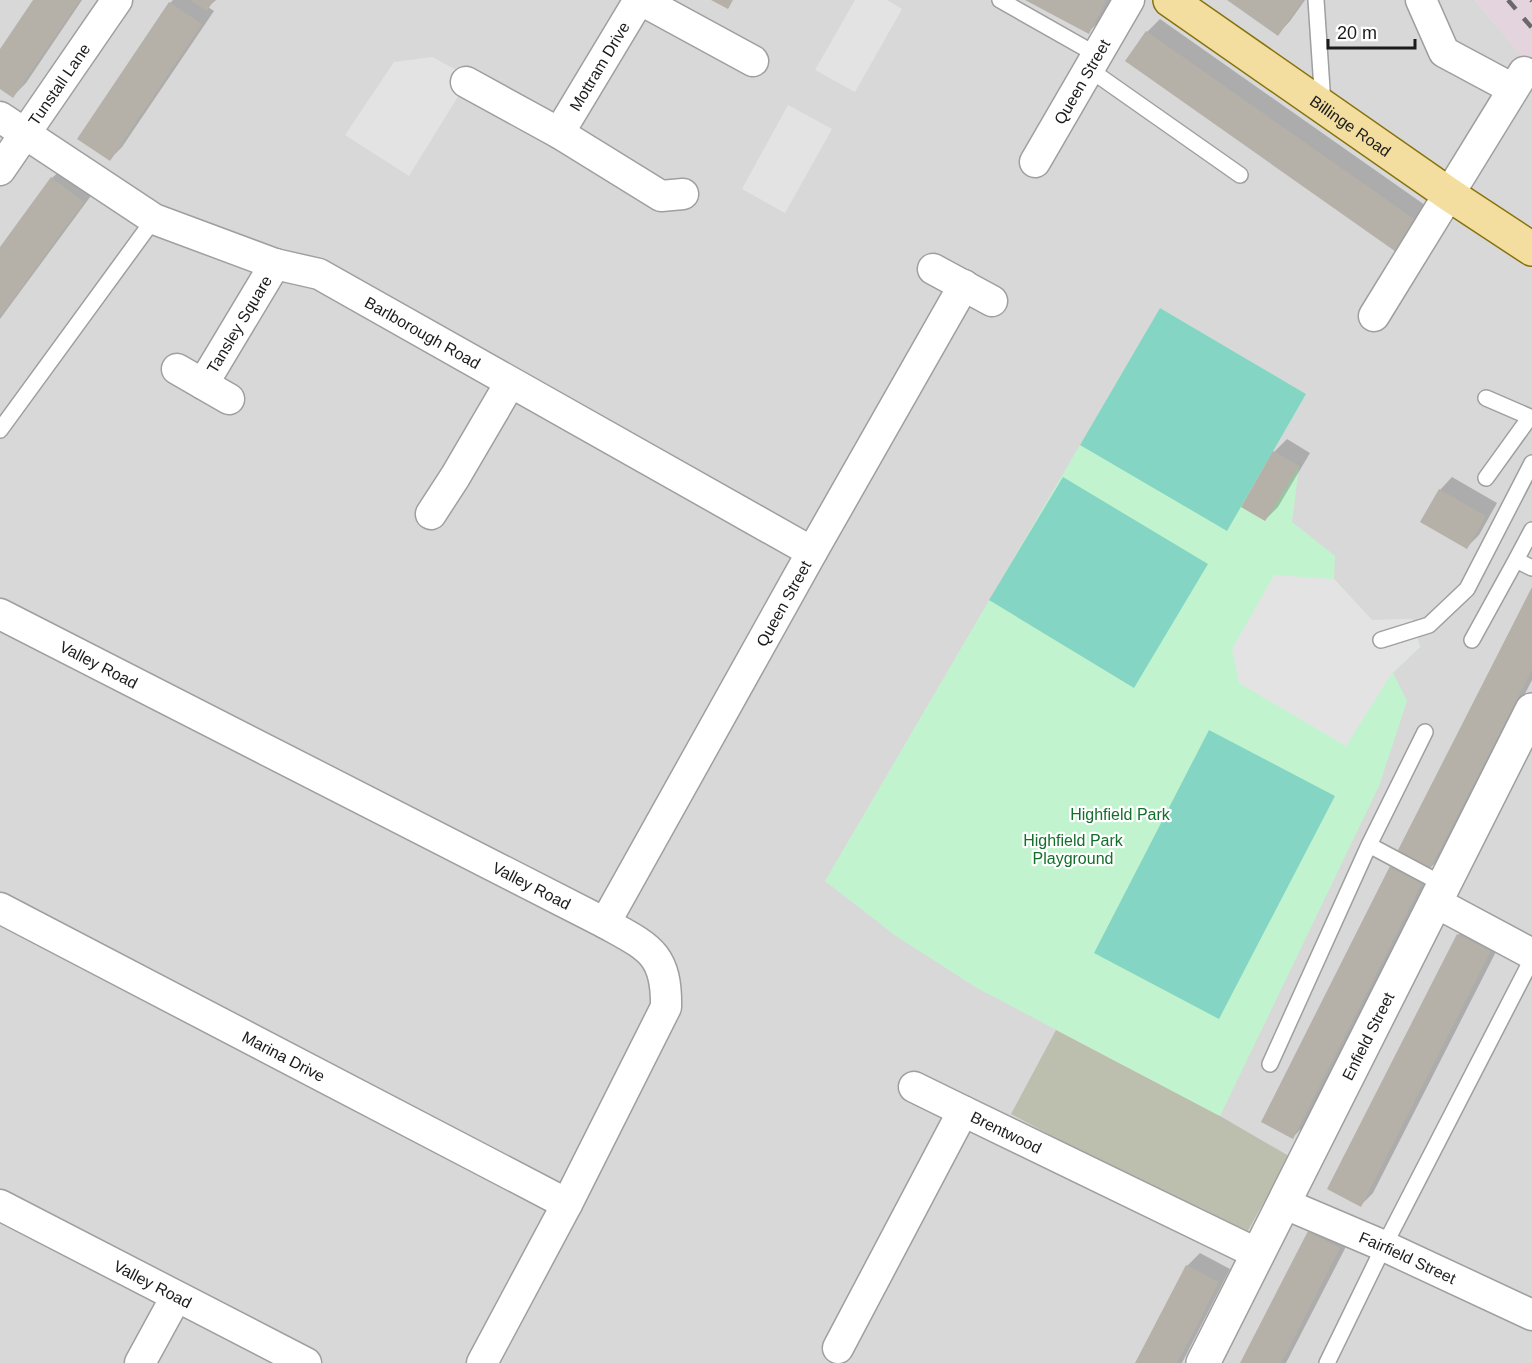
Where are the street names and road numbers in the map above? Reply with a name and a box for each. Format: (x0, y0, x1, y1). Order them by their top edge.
street label: Mottram Drive (566, 19, 633, 114)
street label: Queen Street (1051, 36, 1114, 127)
street label: Tunstall Lane (25, 40, 94, 129)
street label: Billinge Road (1307, 92, 1394, 160)
street label: Tansley Square (204, 272, 275, 376)
street label: Barlborough Road (362, 294, 483, 372)
street label: Queen Street (753, 557, 815, 649)
street label: Valley Road (57, 638, 140, 692)
street label: Valley Road (490, 859, 573, 913)
street label: Enfield Street (1339, 989, 1398, 1083)
street label: Marina Drive (239, 1028, 328, 1085)
street label: Brentwood (968, 1108, 1044, 1157)
street label: Fairfield Street (1357, 1229, 1459, 1287)
street label: Valley Road (111, 1257, 194, 1311)

